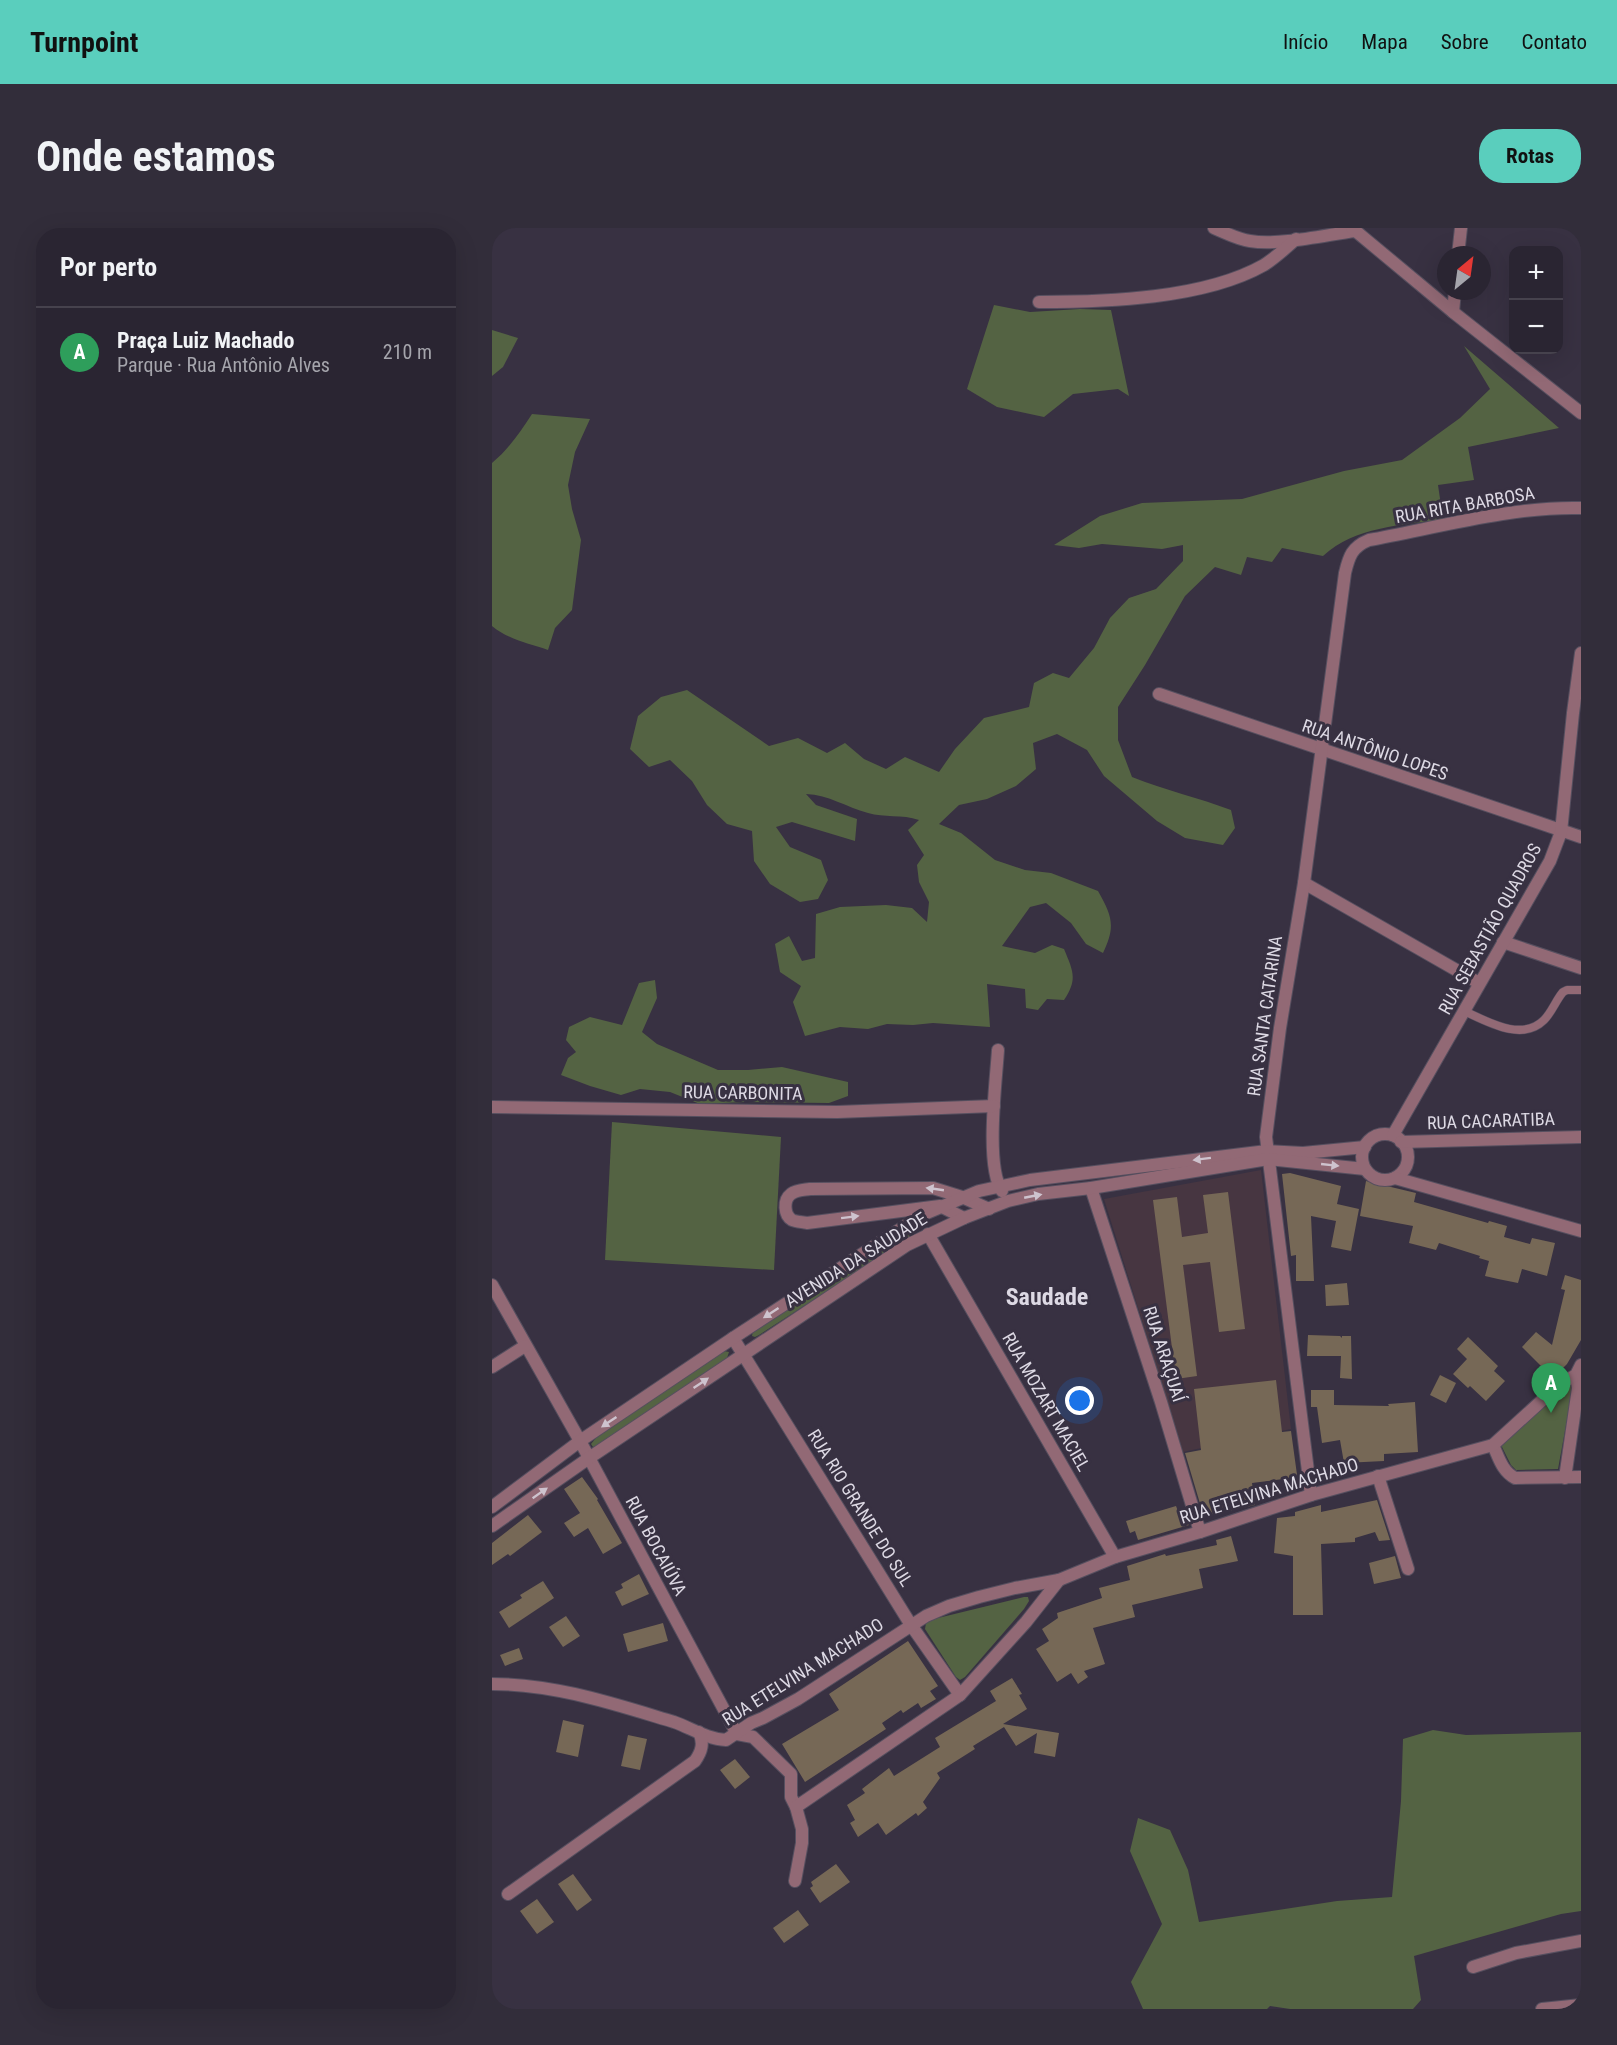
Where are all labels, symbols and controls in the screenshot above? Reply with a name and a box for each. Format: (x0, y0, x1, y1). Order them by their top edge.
text: Turnpoint (30, 26, 138, 59)
text: Início (1283, 30, 1328, 54)
text: Mapa (1361, 30, 1408, 54)
text: Sobre (1441, 30, 1489, 54)
text: Contato (1522, 30, 1587, 54)
button: Rotas (1479, 129, 1581, 183)
text: Onde estamos (36, 132, 276, 181)
north arrow (1437, 246, 1491, 300)
map controls (1509, 246, 1563, 354)
button: + (1509, 246, 1563, 300)
text: Por perto (60, 252, 157, 282)
button: − (1509, 300, 1563, 354)
text: Praça Luiz Machado (117, 328, 294, 353)
text: A (74, 340, 85, 364)
text: 210 m (383, 340, 432, 364)
text: Parque · Rua Antônio Alves (117, 353, 330, 377)
street label: RUA RITA BARBOSA (1394, 482, 1537, 527)
street label: RUA ANTÔNIO LOPES (1299, 715, 1451, 784)
street label: RUA SEBASTIÃO QUADROS (1434, 840, 1545, 1018)
street label: RUA SANTA CATARINA (1243, 934, 1286, 1098)
street label: RUA CARBONITA (683, 1081, 803, 1104)
street label: RUA CACARATIBA (1427, 1108, 1556, 1133)
one-way arrow (1192, 1154, 1211, 1163)
one-way arrow (1321, 1160, 1340, 1170)
one-way arrow (925, 1185, 944, 1194)
one-way arrow (1024, 1191, 1043, 1200)
street label: AVENIDA DA SAUDADE (781, 1207, 930, 1312)
one-way arrow (841, 1213, 860, 1222)
district label: Saudade (1006, 1283, 1088, 1311)
street label: RUA ARAÇUAÍ (1139, 1303, 1190, 1406)
one-way arrow (762, 1308, 779, 1319)
street label: RUA MOZART MACIEL (998, 1329, 1095, 1475)
pin: A (1532, 1364, 1570, 1413)
one-way arrow (693, 1378, 709, 1389)
your location (1065, 1386, 1094, 1415)
one-way arrow (601, 1416, 617, 1428)
street label: RUA RIO GRANDE DO SUL (803, 1425, 918, 1591)
street label: RUA ETELVINA MACHADO (1177, 1453, 1361, 1528)
one-way arrow (531, 1487, 547, 1499)
street label: RUA BOCAIÚVA (621, 1492, 692, 1600)
street label: RUA ETELVINA MACHADO (718, 1613, 887, 1730)

